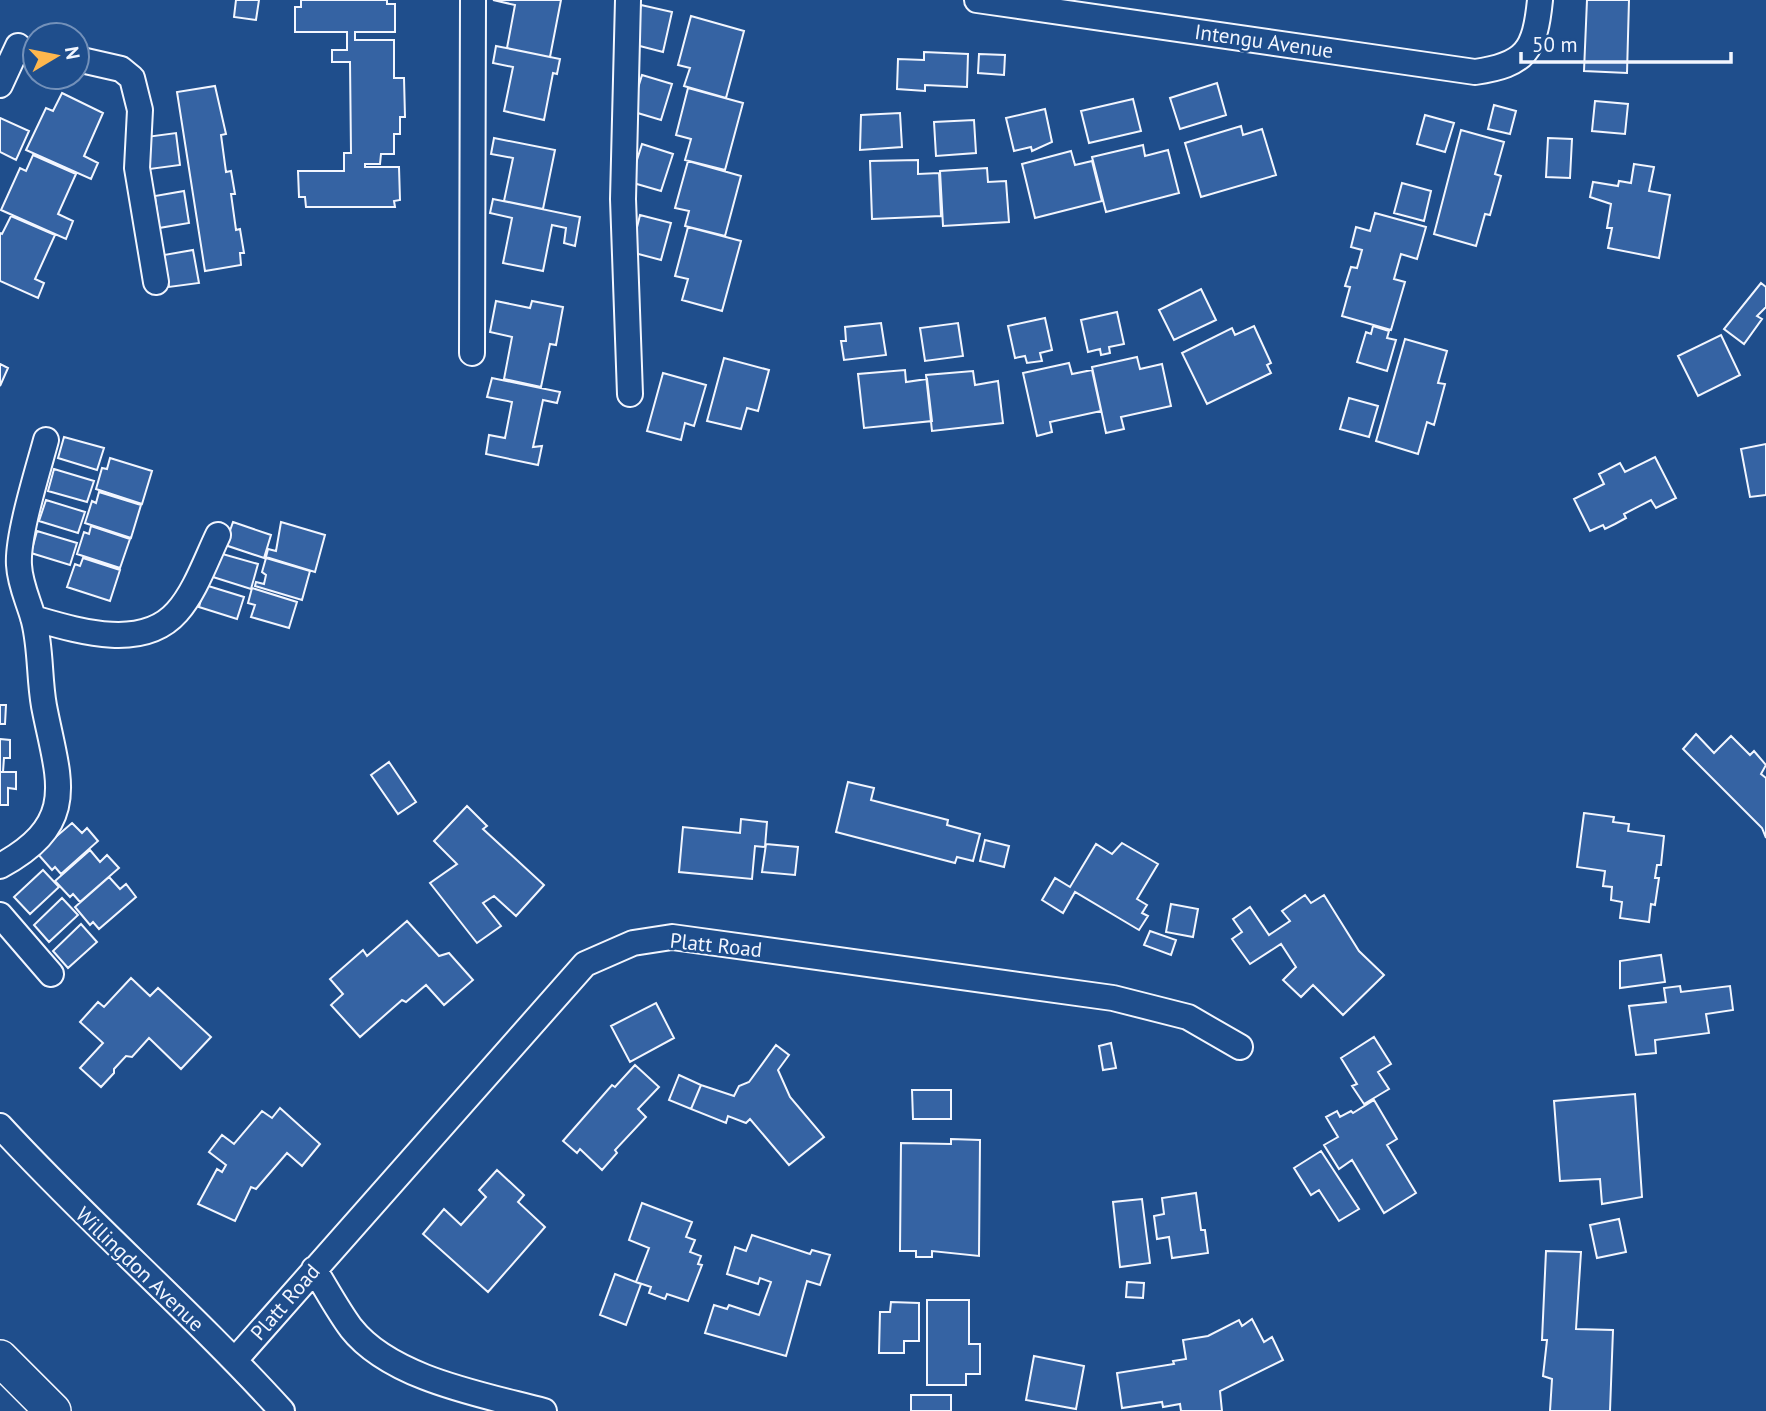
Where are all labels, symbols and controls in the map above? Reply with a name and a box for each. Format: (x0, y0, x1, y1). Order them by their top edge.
street label: Intengu Avenue (1193, 18, 1335, 64)
north arrow (21, 21, 91, 91)
scale bar (1521, 21, 1731, 65)
text: 50 m (1532, 31, 1578, 58)
text: N (60, 45, 86, 61)
street label: Platt Road (669, 927, 763, 963)
street label: Willingdon Avenue (70, 1201, 210, 1337)
street label: Platt Road (244, 1258, 326, 1346)

